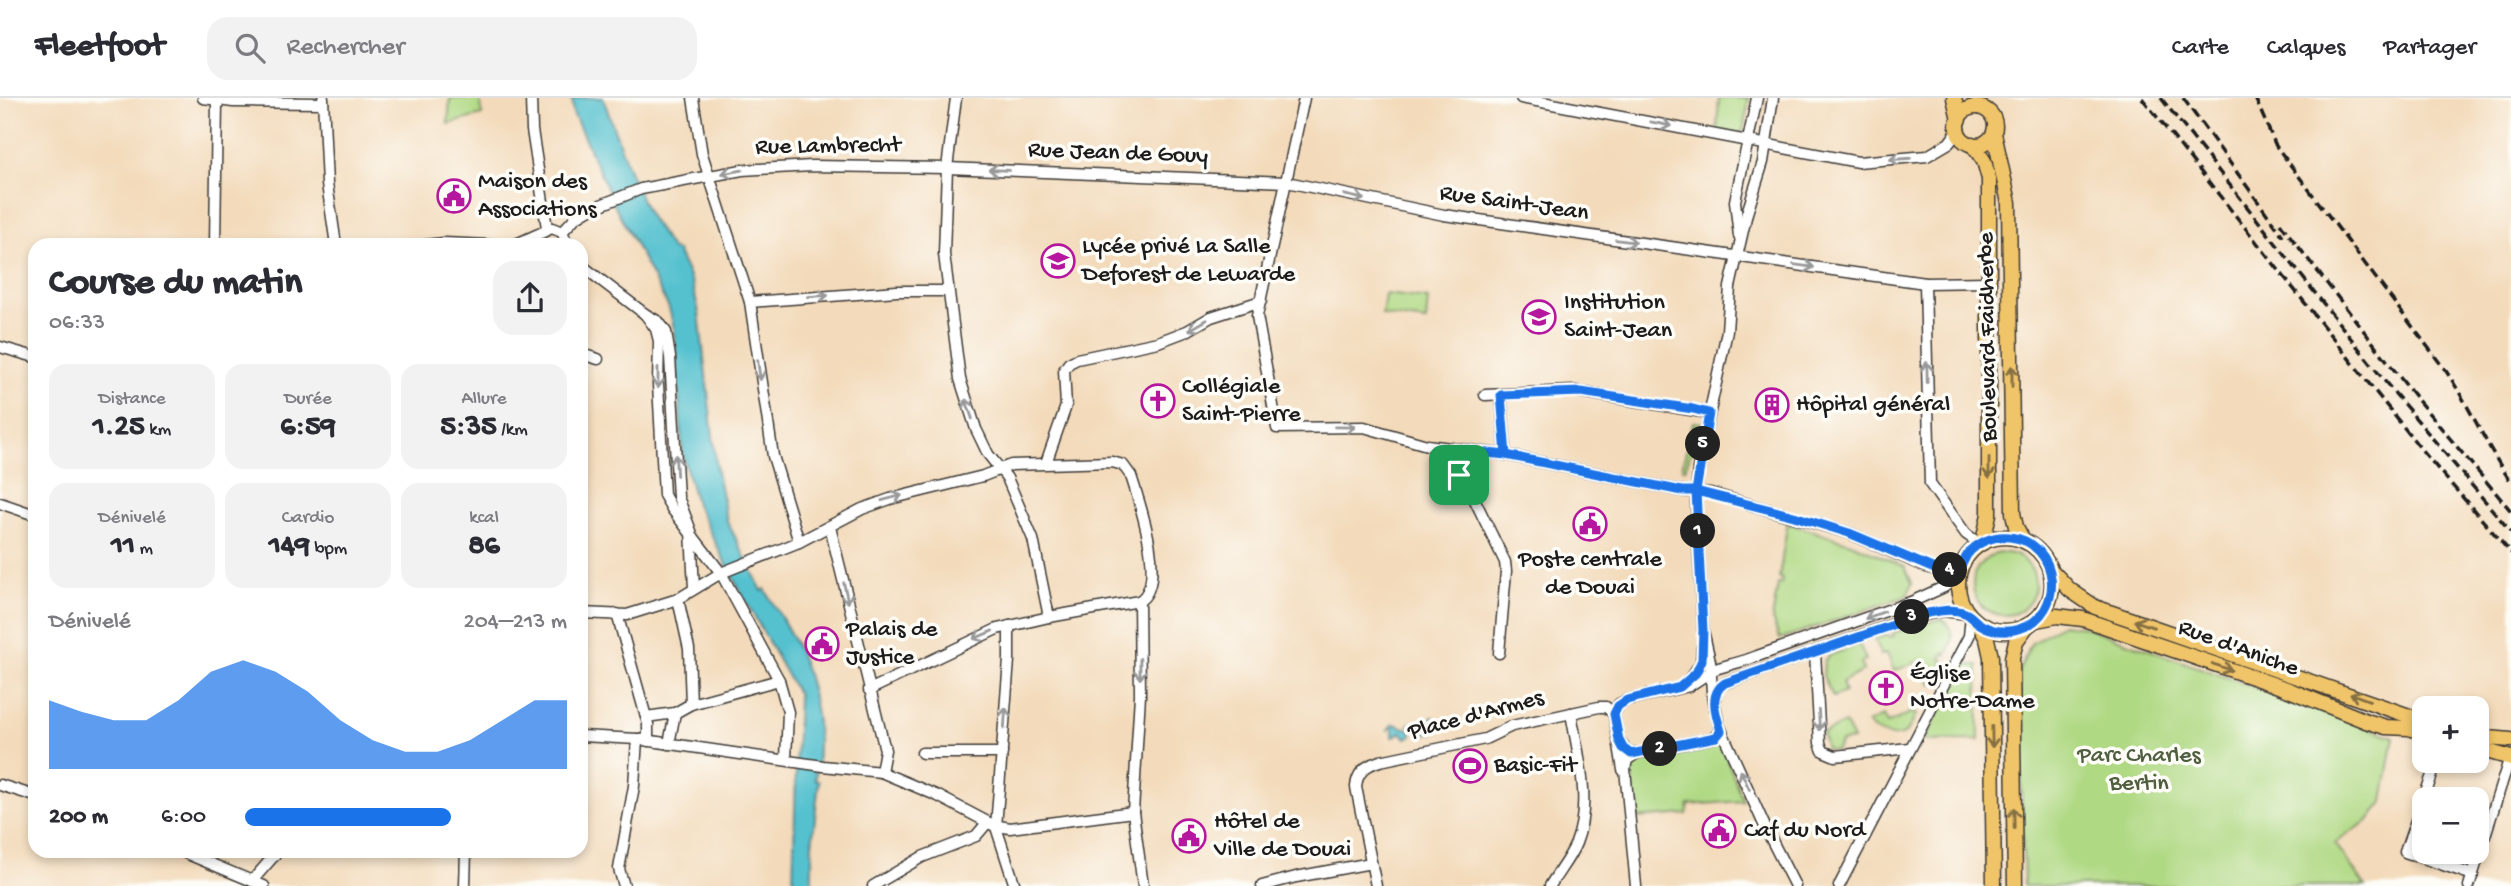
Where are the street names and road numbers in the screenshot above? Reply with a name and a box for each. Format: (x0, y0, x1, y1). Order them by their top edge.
street label: Rue Lambrecht (755, 131, 903, 163)
street label: Rue Jean de Gouy (1027, 136, 1209, 172)
street label: Rue Saint-Jean (1438, 179, 1591, 229)
street label: Boulevard Faidherbe (1973, 231, 2005, 443)
street label: Rue d'Aniche (2174, 614, 2303, 684)
street label: Place d'Armes (1404, 684, 1548, 748)

